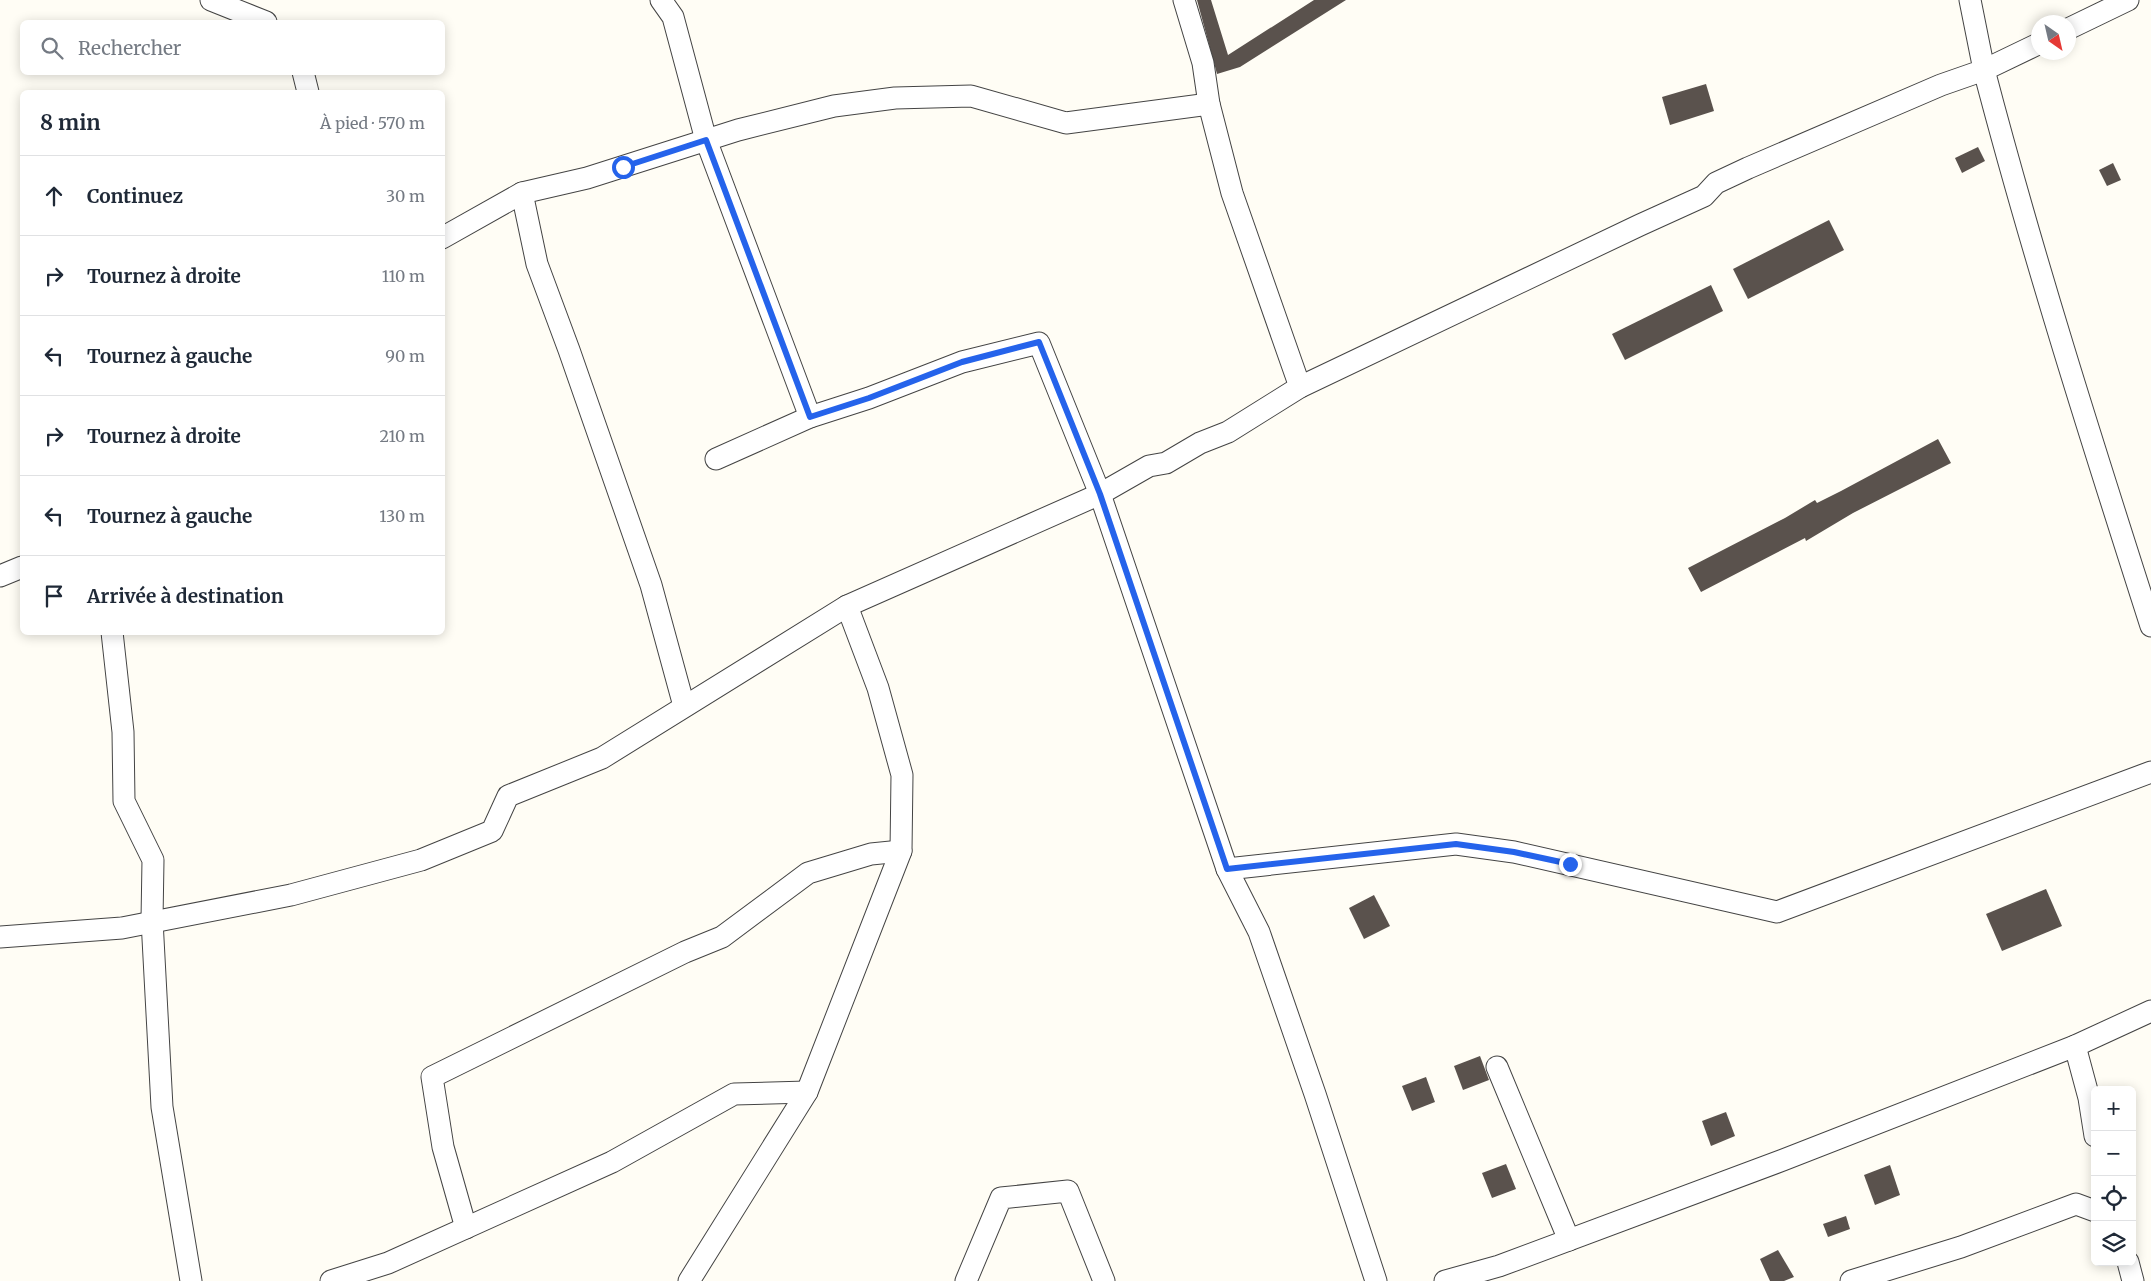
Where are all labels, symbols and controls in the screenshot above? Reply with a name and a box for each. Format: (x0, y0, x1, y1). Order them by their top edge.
north arrow (2031, 15, 2076, 60)
search box (20, 20, 445, 75)
icon: search (38, 34, 66, 62)
text: Rechercher (78, 36, 181, 60)
text: 8 min (40, 109, 101, 136)
text: À pied · 570 m (320, 113, 425, 133)
route start (612, 156, 635, 179)
icon: ahead (40, 182, 68, 210)
text: Continuez (87, 184, 183, 208)
text: 30 m (386, 186, 425, 206)
icon: right (40, 262, 68, 290)
text: Tournez à droite (87, 264, 241, 288)
text: 110 m (382, 266, 425, 286)
icon: left (40, 342, 68, 370)
text: Tournez à gauche (87, 344, 252, 368)
text: 90 m (385, 346, 425, 366)
icon: right (40, 422, 68, 450)
text: Tournez à droite (87, 424, 241, 448)
text: 210 m (380, 426, 425, 446)
icon: left (40, 502, 68, 530)
text: Tournez à gauche (87, 504, 252, 528)
text: 130 m (379, 506, 425, 526)
icon: arrive (40, 582, 68, 610)
text: Arrivée à destination (87, 584, 284, 608)
route end (1559, 853, 1582, 876)
map controls (2091, 1086, 2136, 1266)
button: + (2091, 1086, 2136, 1131)
button: − (2091, 1131, 2136, 1176)
button: locate (2091, 1176, 2136, 1221)
button: layers (2091, 1221, 2136, 1266)

